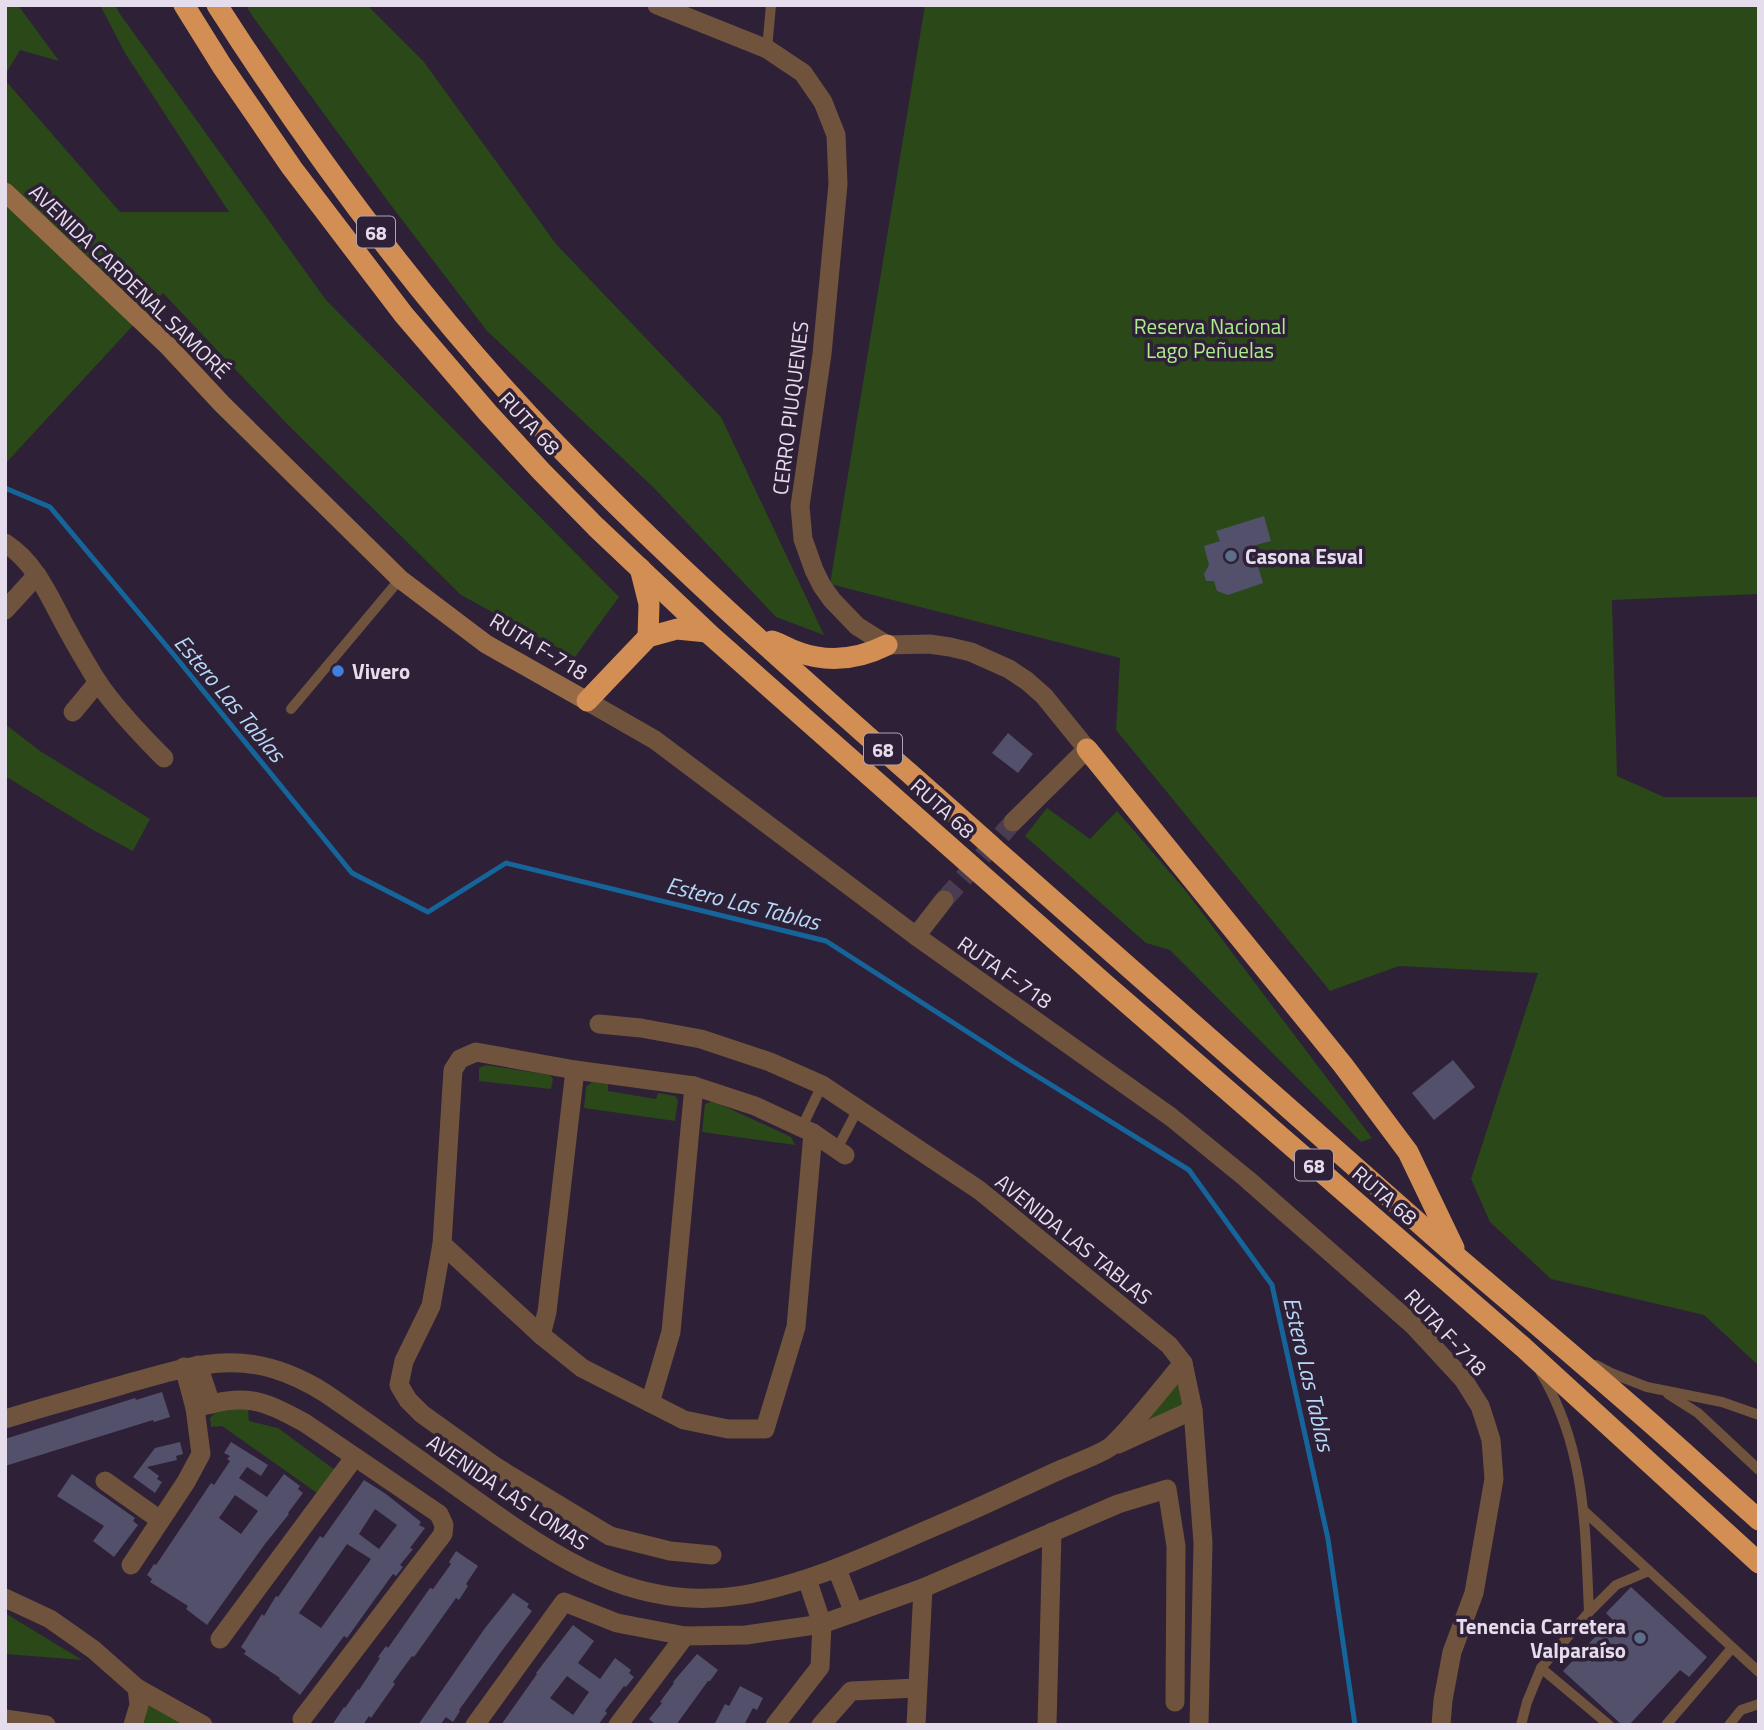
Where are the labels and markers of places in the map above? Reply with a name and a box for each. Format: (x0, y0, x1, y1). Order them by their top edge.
place label: Casona Esval (1245, 540, 1363, 572)
marker: Casona Esval (1223, 548, 1239, 564)
place label: Vivero (352, 655, 410, 687)
marker: Vivero (330, 663, 346, 679)
place label: Tenencia Carretera Valparaíso (1456, 1610, 1626, 1666)
marker: Tenencia Carretera Valparaíso (1632, 1630, 1648, 1646)

